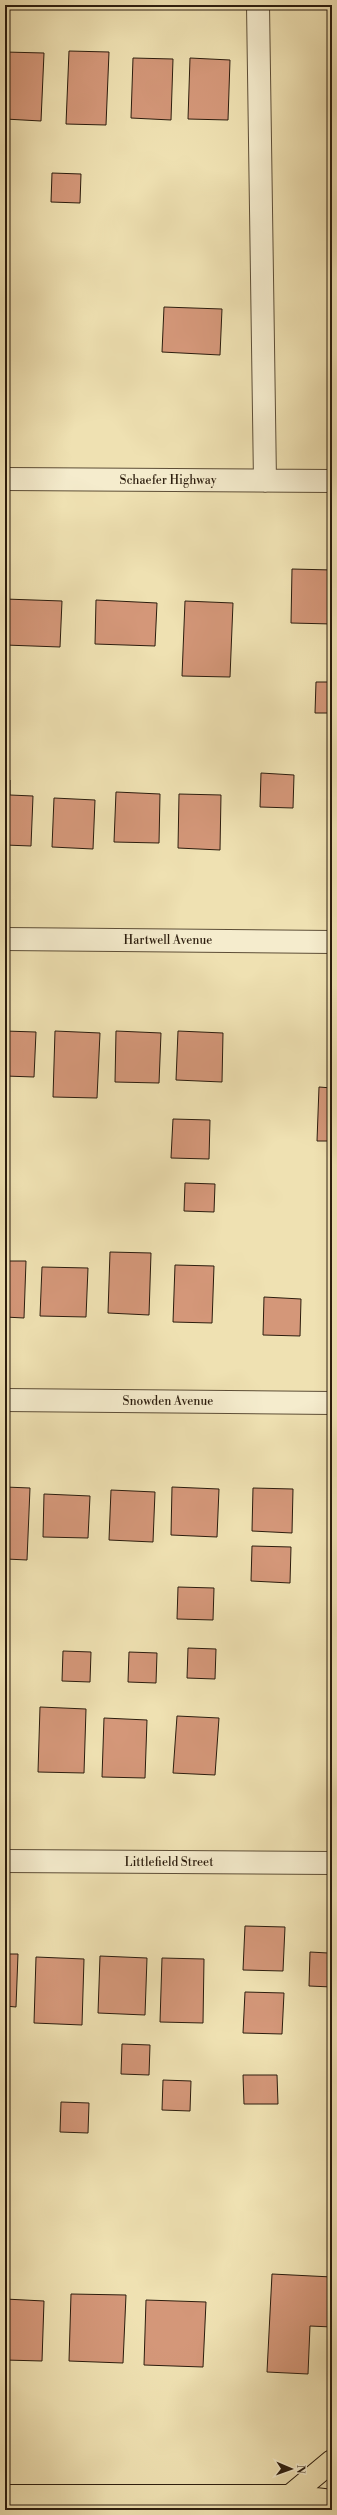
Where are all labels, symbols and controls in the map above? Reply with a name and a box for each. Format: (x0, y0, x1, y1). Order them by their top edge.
street label: Schaefer Highway (120, 473, 217, 488)
street label: Hartwell Avenue (124, 933, 212, 948)
street label: Snowden Avenue (123, 1394, 213, 1409)
street label: Littlefield Street (125, 1855, 214, 1870)
north arrow (271, 2449, 311, 2489)
text: N (293, 2465, 307, 2474)

